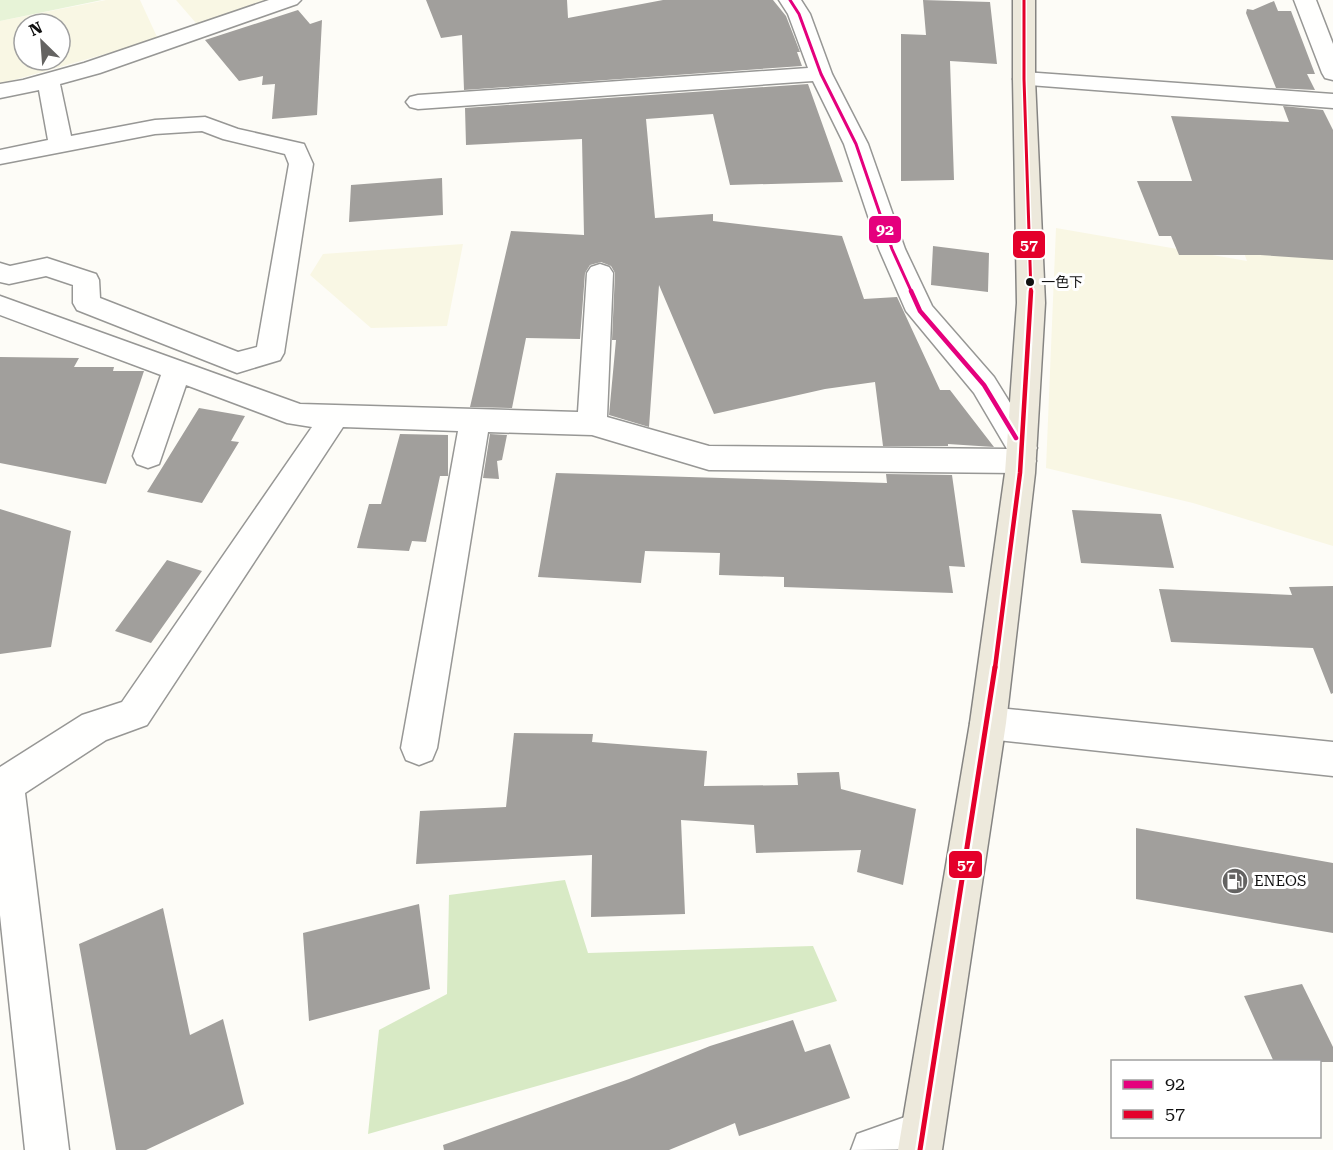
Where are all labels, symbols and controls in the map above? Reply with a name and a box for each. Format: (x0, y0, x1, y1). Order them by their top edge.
north arrow (12, 12, 72, 72)
text: N (26, 18, 45, 40)
line badge: 92 (868, 215, 902, 244)
text: 92 (876, 220, 894, 239)
line badge: 57 (1012, 230, 1046, 259)
text: 57 (1020, 235, 1038, 254)
place label: 一色下 (1041, 274, 1083, 290)
marker: 一色下 (1024, 276, 1036, 288)
line badge: 57 (948, 850, 983, 879)
text: 57 (957, 855, 975, 874)
fuel station icon: ENEOS (1220, 866, 1250, 896)
place label: ENEOS (1254, 872, 1306, 890)
legend (1111, 1060, 1321, 1138)
text: 92 (1165, 1073, 1185, 1094)
text: 57 (1165, 1103, 1185, 1124)

